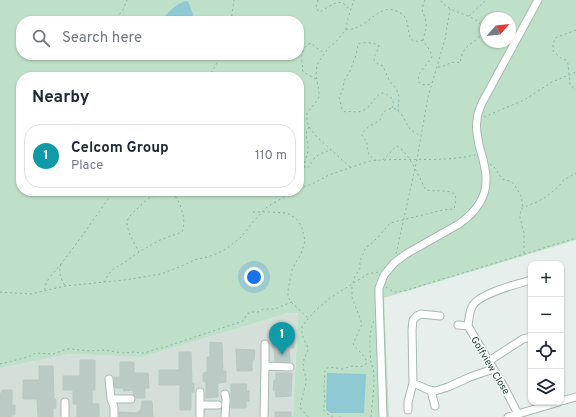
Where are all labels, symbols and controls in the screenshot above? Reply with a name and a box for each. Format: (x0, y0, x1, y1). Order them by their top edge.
north arrow (480, 12, 516, 48)
search box (16, 16, 304, 60)
icon: search (30, 27, 52, 49)
text: Search here (62, 29, 142, 48)
text: Nearby (32, 87, 89, 109)
text: Celcom Group (71, 139, 169, 158)
text: 1 (43, 148, 49, 164)
text: 110 m (255, 148, 287, 164)
text: Place (71, 158, 103, 174)
map controls (528, 261, 564, 405)
button: + (528, 261, 564, 297)
your location (244, 267, 264, 287)
button: − (528, 297, 564, 333)
pin: 1 (269, 322, 295, 355)
button: locate (528, 333, 564, 369)
street label: Golfview Close (467, 334, 512, 397)
button: layers (528, 369, 564, 405)

